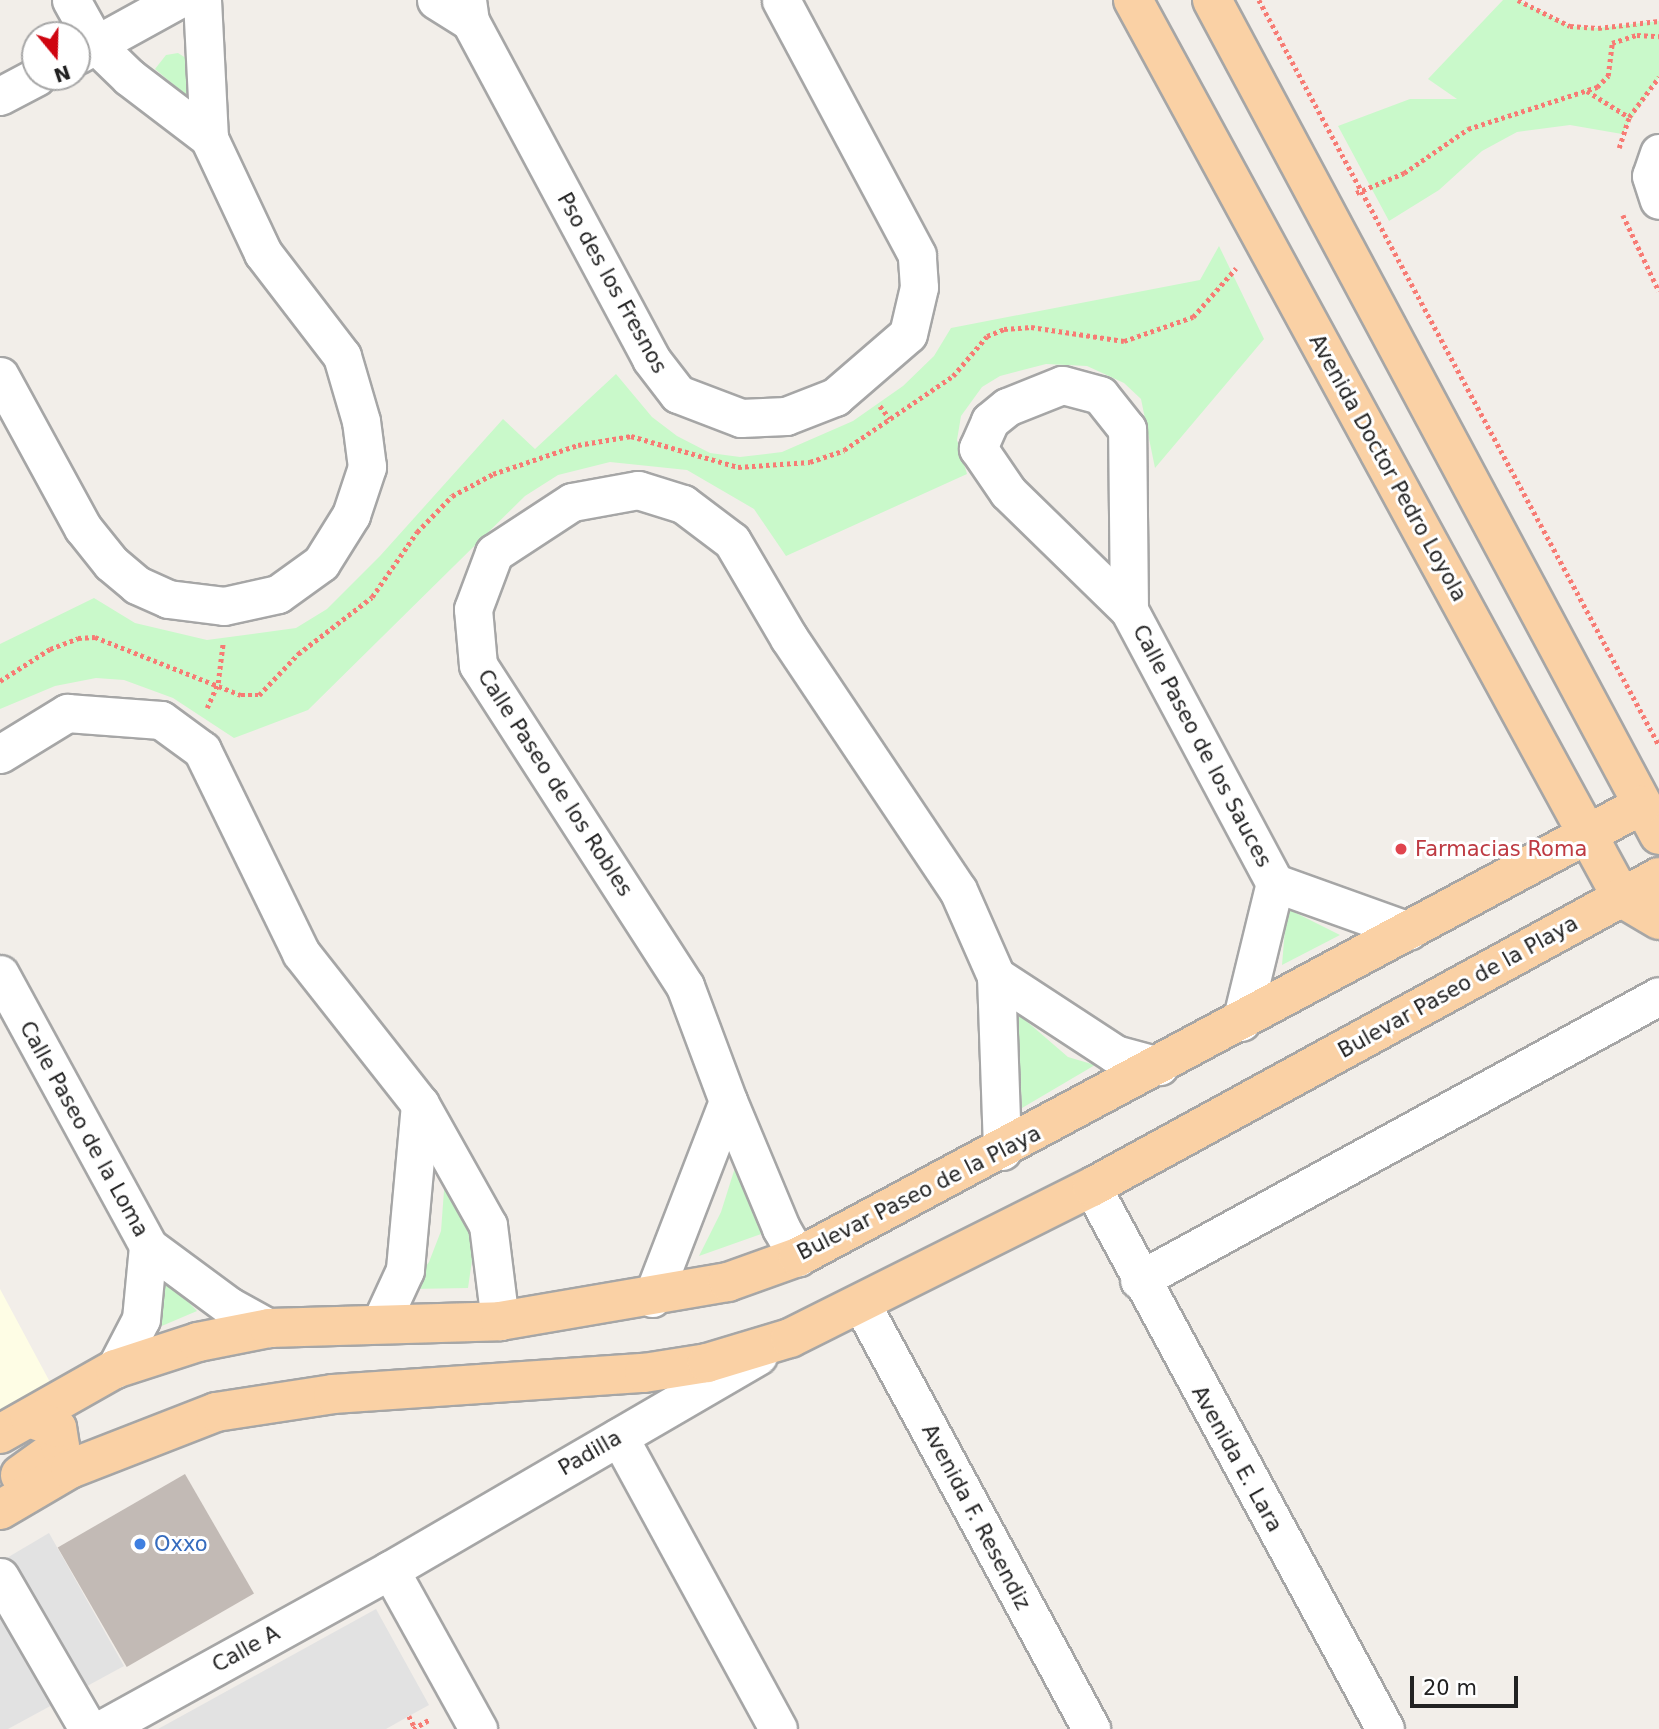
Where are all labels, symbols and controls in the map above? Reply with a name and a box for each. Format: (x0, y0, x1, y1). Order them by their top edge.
north arrow (21, 21, 91, 91)
text: N (51, 61, 73, 87)
street label: Pso des los Fresnos (552, 188, 672, 378)
street label: Avenida Doctor Pedro Loyola (1304, 330, 1472, 606)
street label: Calle Paseo de los Sauces (1127, 620, 1277, 872)
street label: Calle Paseo de los Robles (472, 665, 638, 901)
place label: Farmacias Roma (1415, 836, 1587, 862)
marker: Farmacias Roma (1393, 841, 1409, 857)
street label: Bulevar Paseo de la Playa (1334, 911, 1582, 1063)
street label: Calle Paseo de la Loma (14, 1017, 154, 1241)
street label: Bulevar Paseo de la Playa (793, 1120, 1045, 1266)
street label: Avenida E. Lara (1186, 1382, 1288, 1536)
street label: Avenida F. Resendiz (916, 1420, 1036, 1614)
street label: Padilla (554, 1425, 626, 1481)
place label: Oxxo (154, 1531, 208, 1557)
marker: Oxxo (132, 1536, 148, 1552)
street label: Calle A (208, 1620, 284, 1678)
scale bar (1414, 1662, 1522, 1706)
text: 20 m (1423, 1676, 1477, 1700)

